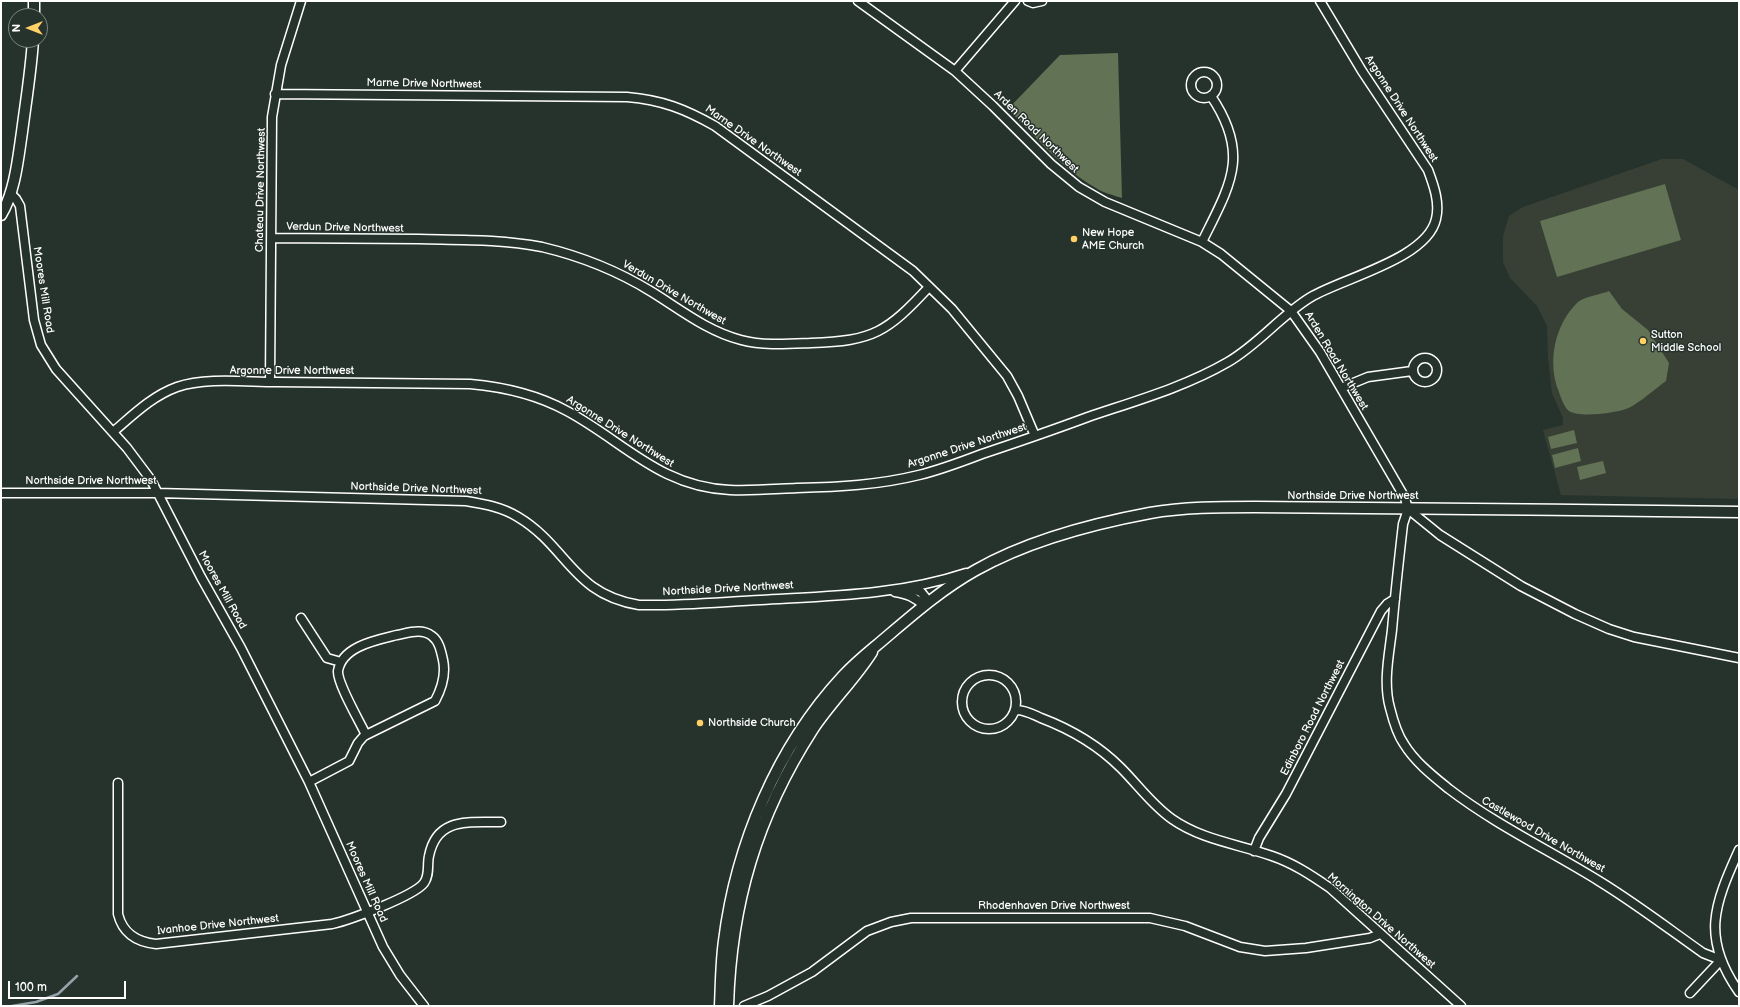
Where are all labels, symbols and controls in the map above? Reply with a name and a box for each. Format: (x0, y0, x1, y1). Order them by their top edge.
north arrow (8, 8, 48, 48)
text: N (10, 24, 23, 32)
street label: Argonne Drive Northwest (1362, 53, 1440, 165)
street label: Marne Drive Northwest (366, 76, 482, 92)
street label: Arden Road Northwest (991, 88, 1081, 176)
street label: Marne Drive Northwest (702, 103, 804, 179)
street label: Chateau Drive Northwest (253, 128, 269, 252)
street label: Verdun Drive Northwest (286, 220, 404, 236)
place label: New Hope AME Church (1082, 226, 1144, 252)
marker: New Hope AME Church (1069, 234, 1079, 244)
street label: Moores Mill Road (30, 246, 56, 334)
street label: Verdun Drive Northwest (620, 258, 728, 328)
street label: Arden Road Northwest (1301, 309, 1371, 413)
place label: Sutton Middle School (1651, 328, 1721, 354)
marker: Sutton Middle School (1638, 336, 1648, 346)
street label: Argonne Drive Northwest (230, 364, 354, 378)
street label: Argonne Drive Northwest (564, 393, 676, 471)
street label: Argonne Drive Northwest (906, 420, 1028, 472)
street label: Northside Drive Northwest (25, 474, 157, 488)
street label: Northside Drive Northwest (350, 480, 482, 498)
street label: Northside Drive Northwest (1287, 489, 1419, 503)
street label: Moores Mill Road (195, 549, 249, 631)
street label: Northside Drive Northwest (662, 579, 794, 599)
street label: Edinboro Road Northwest (1278, 658, 1348, 778)
place label: Northside Church (708, 716, 796, 730)
marker: Northside Church (695, 718, 705, 728)
street label: Castlewood Drive Northwest (1479, 794, 1607, 876)
street label: Moores Mill Road (342, 839, 390, 925)
street label: Mornington Drive Northwest (1324, 870, 1438, 972)
street label: Rhodenhaven Drive Northwest (978, 899, 1130, 913)
street label: Ivanhoe Drive Northwest (157, 912, 279, 938)
scale bar (10, 973, 128, 999)
text: 100 m (15, 980, 47, 995)

